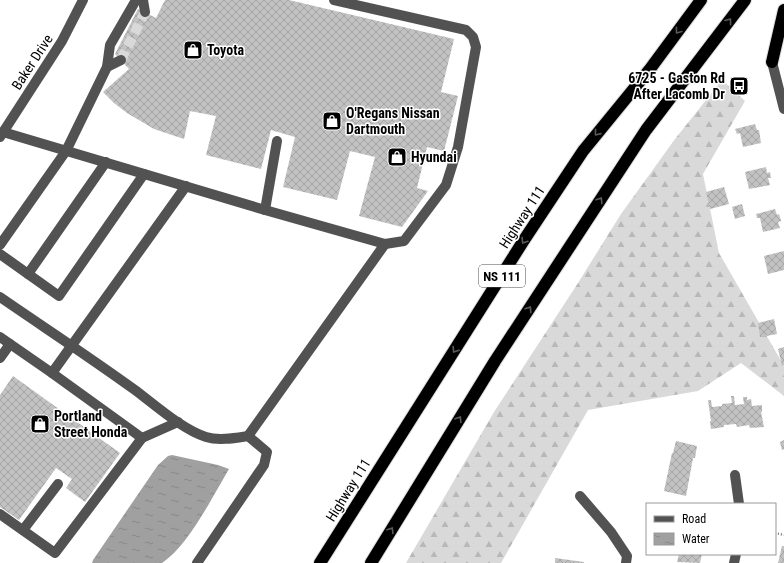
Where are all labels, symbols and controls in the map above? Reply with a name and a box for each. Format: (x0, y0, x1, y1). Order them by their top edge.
one-way arrow (724, 18, 731, 25)
one-way arrow (676, 27, 683, 34)
street label: Baker Drive (8, 31, 56, 93)
shop icon: Toyota (182, 39, 204, 61)
place label: Toyota (207, 42, 244, 58)
place label: 6725 - Gaston Rd After Lacomb Dr (628, 70, 725, 102)
bus stop icon: 6725 - Gaston Rd After Lacomb Dr (728, 75, 750, 97)
place label: O'Regans Nissan Dartmouth (346, 105, 440, 137)
shop icon: O'Regans Nissan Dartmouth (321, 110, 343, 132)
one-way arrow (595, 129, 602, 136)
shop icon: Hyundai (386, 146, 408, 168)
place label: Hyundai (411, 149, 457, 165)
street label: Highway 111 (496, 183, 548, 251)
one-way arrow (595, 197, 603, 204)
one-way arrow (522, 236, 529, 243)
road number: NS 111 (479, 265, 525, 287)
one-way arrow (524, 306, 532, 313)
one-way arrow (452, 346, 459, 353)
place label: Portland Street Honda (54, 408, 128, 440)
shop icon: Portland Street Honda (29, 413, 51, 435)
one-way arrow (455, 416, 462, 423)
street label: Highway 111 (322, 456, 374, 524)
legend (646, 503, 776, 555)
text: Road (682, 512, 706, 526)
one-way arrow (387, 527, 394, 534)
text: Water (682, 532, 710, 546)

